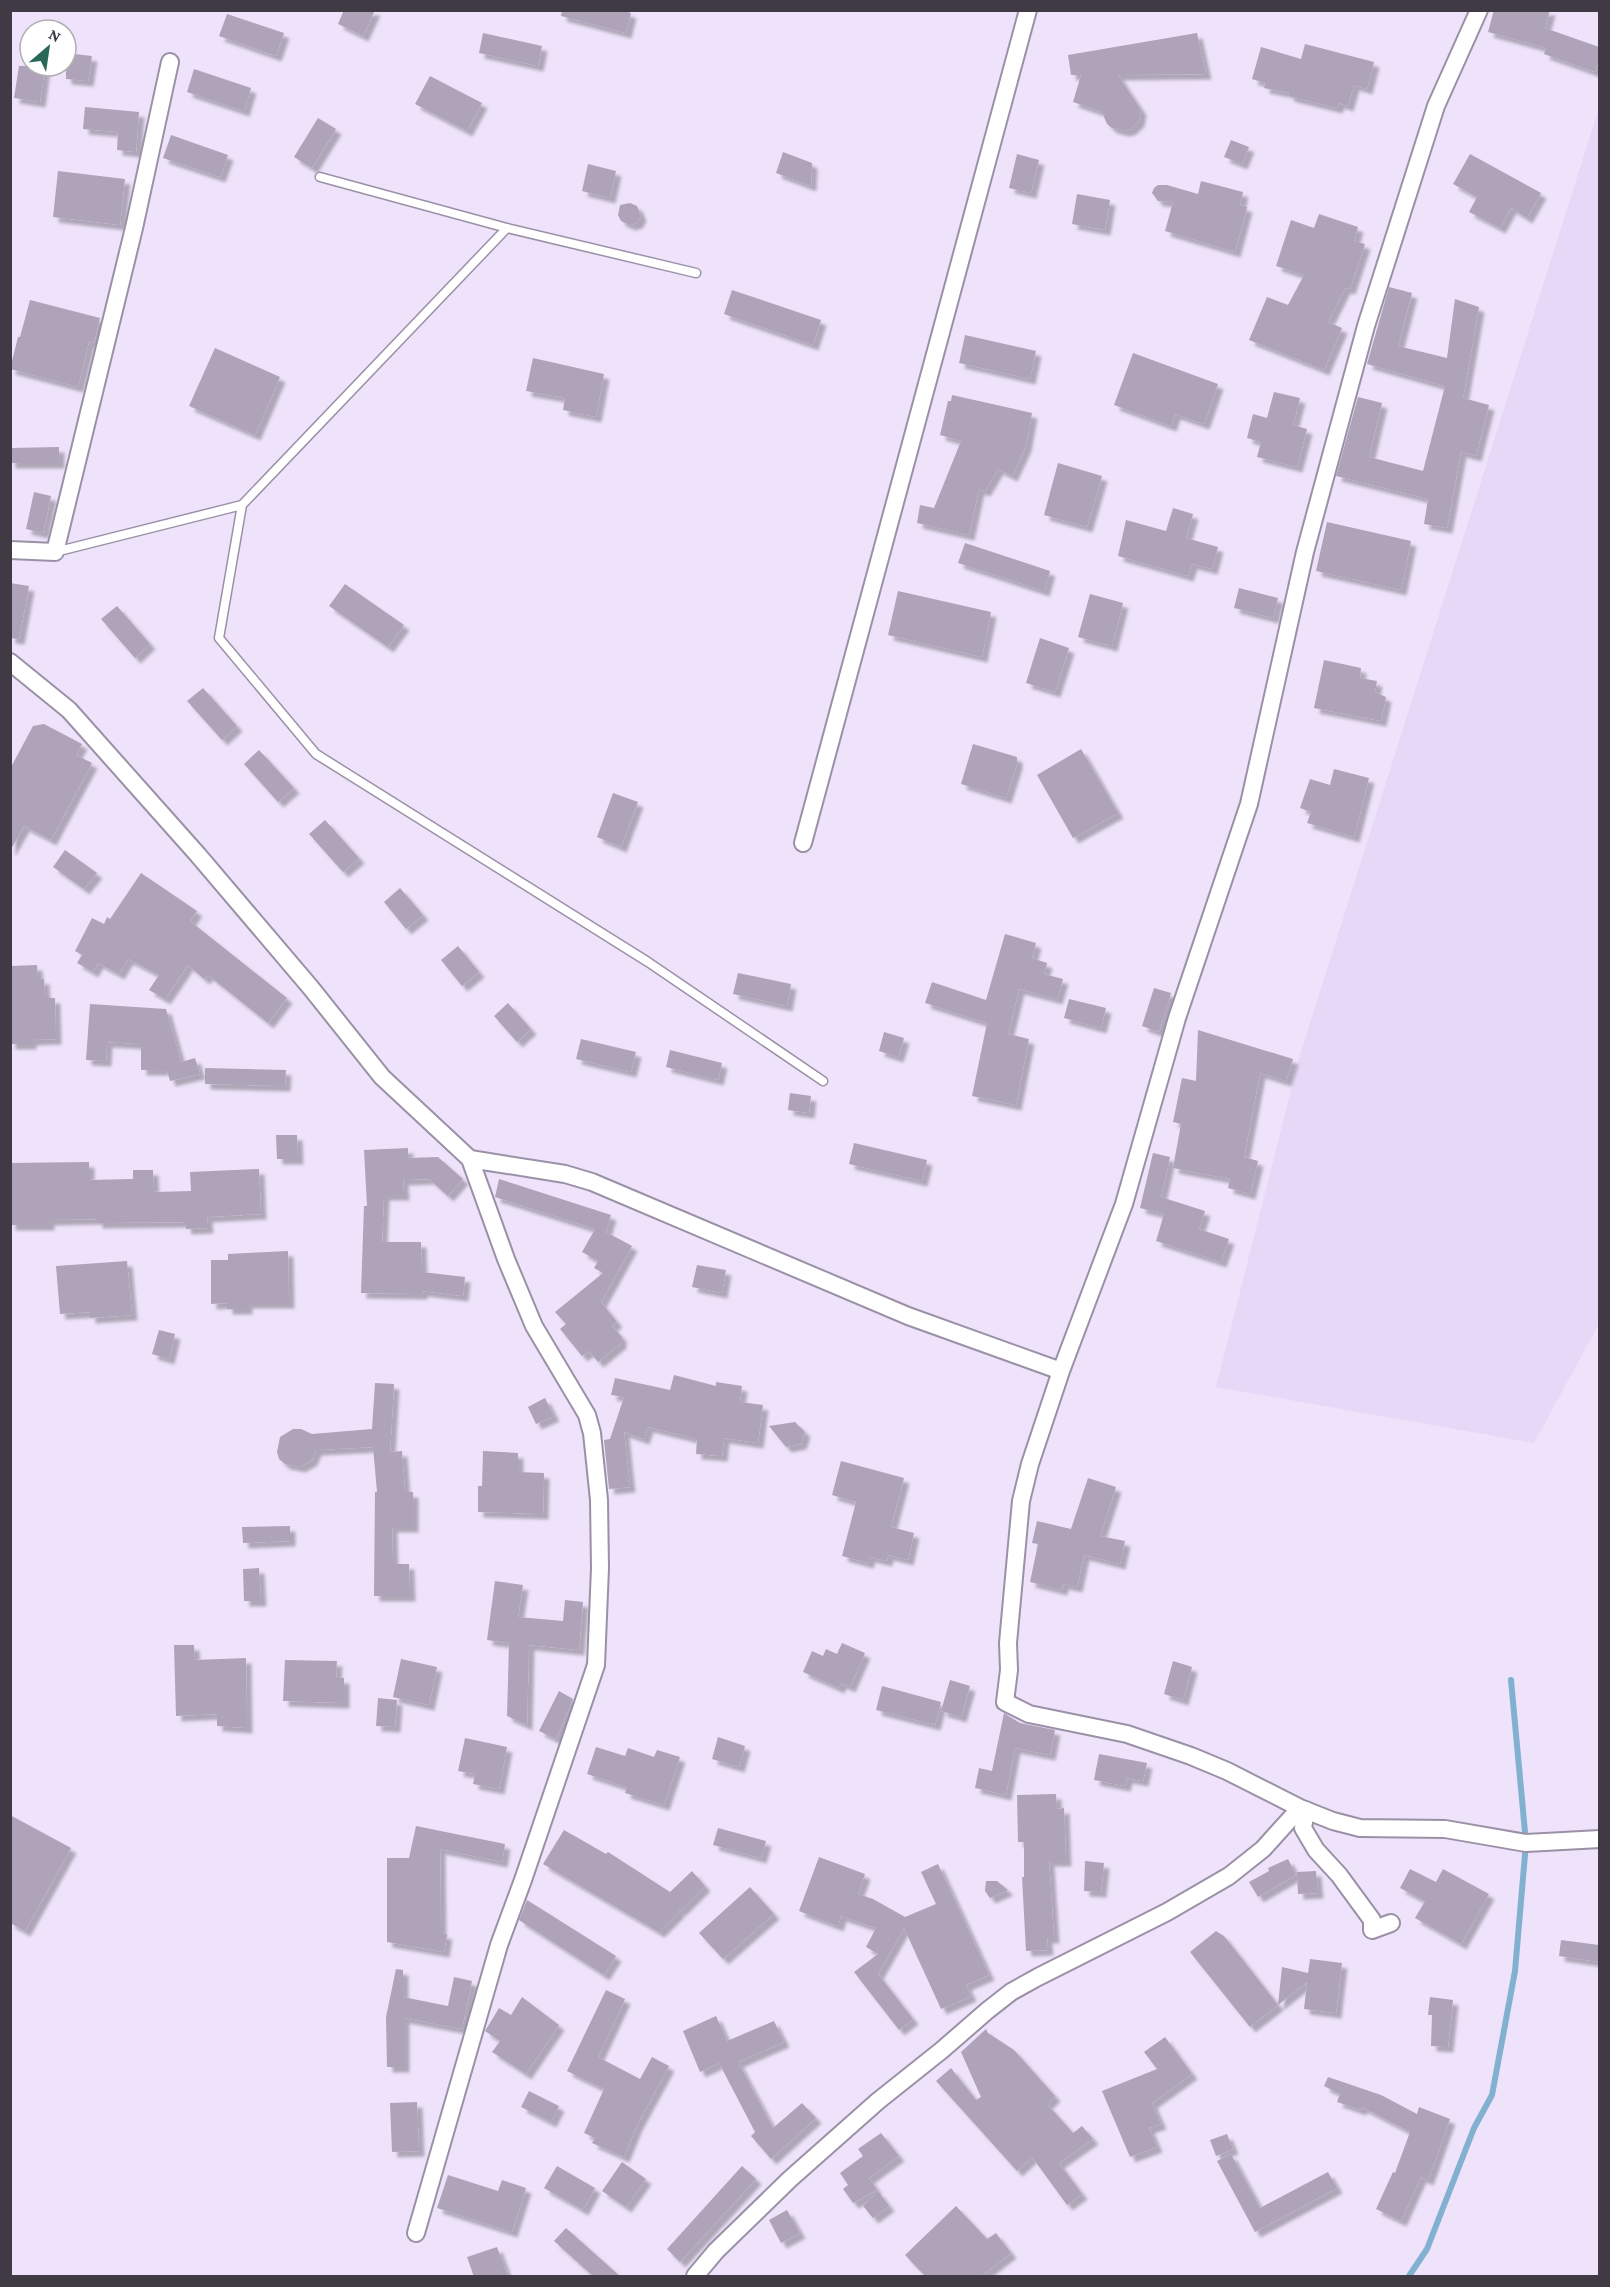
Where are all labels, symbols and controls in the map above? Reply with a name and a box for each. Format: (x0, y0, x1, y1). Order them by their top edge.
north arrow (18, 18, 78, 78)
text: N (46, 25, 64, 45)

